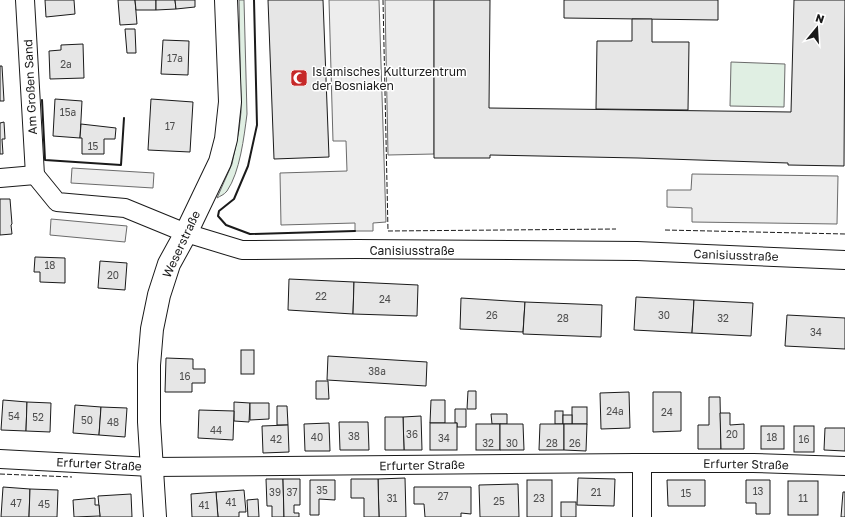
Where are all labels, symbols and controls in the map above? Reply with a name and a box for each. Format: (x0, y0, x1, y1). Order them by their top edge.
north arrow (797, 8, 837, 48)
text: N (814, 11, 826, 25)
street label: Am Großen Sand (20, 39, 40, 135)
house number: 17a (167, 52, 183, 64)
house number: 2a (60, 58, 72, 70)
place label: Islamisches Kulturzentrum der Bosniaken (312, 64, 467, 93)
mosque icon: Islamisches Kulturzentrum der Bosniaken (289, 68, 309, 88)
house number: 15a (60, 106, 76, 118)
house number: 17 (165, 120, 175, 132)
house number: 15 (88, 140, 99, 152)
street label: Weserstraße (159, 208, 203, 280)
street label: Canisiusstraße (369, 243, 455, 258)
street label: Canisiusstraße (693, 246, 779, 264)
house number: 18 (45, 259, 55, 271)
house number: 20 (107, 269, 119, 281)
house number: 22 (315, 290, 327, 302)
house number: 24 (379, 293, 391, 305)
house number: 26 (486, 309, 498, 321)
house number: 30 (658, 309, 670, 321)
house number: 28 (557, 312, 569, 324)
house number: 32 (717, 312, 729, 324)
house number: 34 (810, 326, 822, 338)
house number: 38a (368, 365, 386, 377)
house number: 16 (180, 370, 190, 382)
house number: 24a (606, 405, 624, 417)
house number: 24 (661, 406, 673, 418)
house number: 54 (8, 410, 20, 422)
house number: 52 (32, 411, 44, 423)
house number: 50 (81, 414, 93, 426)
house number: 48 (107, 416, 119, 428)
house number: 44 (210, 424, 222, 436)
house number: 36 (406, 428, 418, 440)
house number: 20 (726, 428, 738, 440)
house number: 38 (348, 430, 360, 442)
house number: 40 (311, 431, 323, 443)
house number: 18 (767, 431, 777, 443)
house number: 34 (438, 432, 450, 444)
house number: 42 (270, 433, 282, 445)
house number: 16 (799, 433, 809, 445)
house number: 32 (482, 437, 494, 449)
house number: 30 (506, 437, 518, 449)
house number: 28 (546, 437, 558, 449)
house number: 26 (569, 437, 581, 449)
street label: Erfurter Straße (56, 454, 142, 474)
street label: Erfurter Straße (703, 456, 789, 472)
street label: Erfurter Straße (379, 457, 465, 473)
house number: 35 (316, 484, 328, 496)
house number: 13 (753, 485, 763, 497)
house number: 39 (269, 486, 281, 498)
house number: 37 (286, 486, 298, 498)
house number: 21 (591, 486, 601, 498)
house number: 15 (681, 487, 692, 499)
house number: 27 (437, 490, 449, 502)
house number: 31 (387, 492, 397, 504)
house number: 23 (533, 492, 545, 504)
house number: 11 (798, 492, 808, 504)
house number: 25 (493, 495, 505, 507)
house number: 41 (226, 496, 237, 508)
house number: 47 (10, 497, 22, 509)
house number: 45 (38, 498, 50, 510)
house number: 41 (199, 499, 210, 511)

